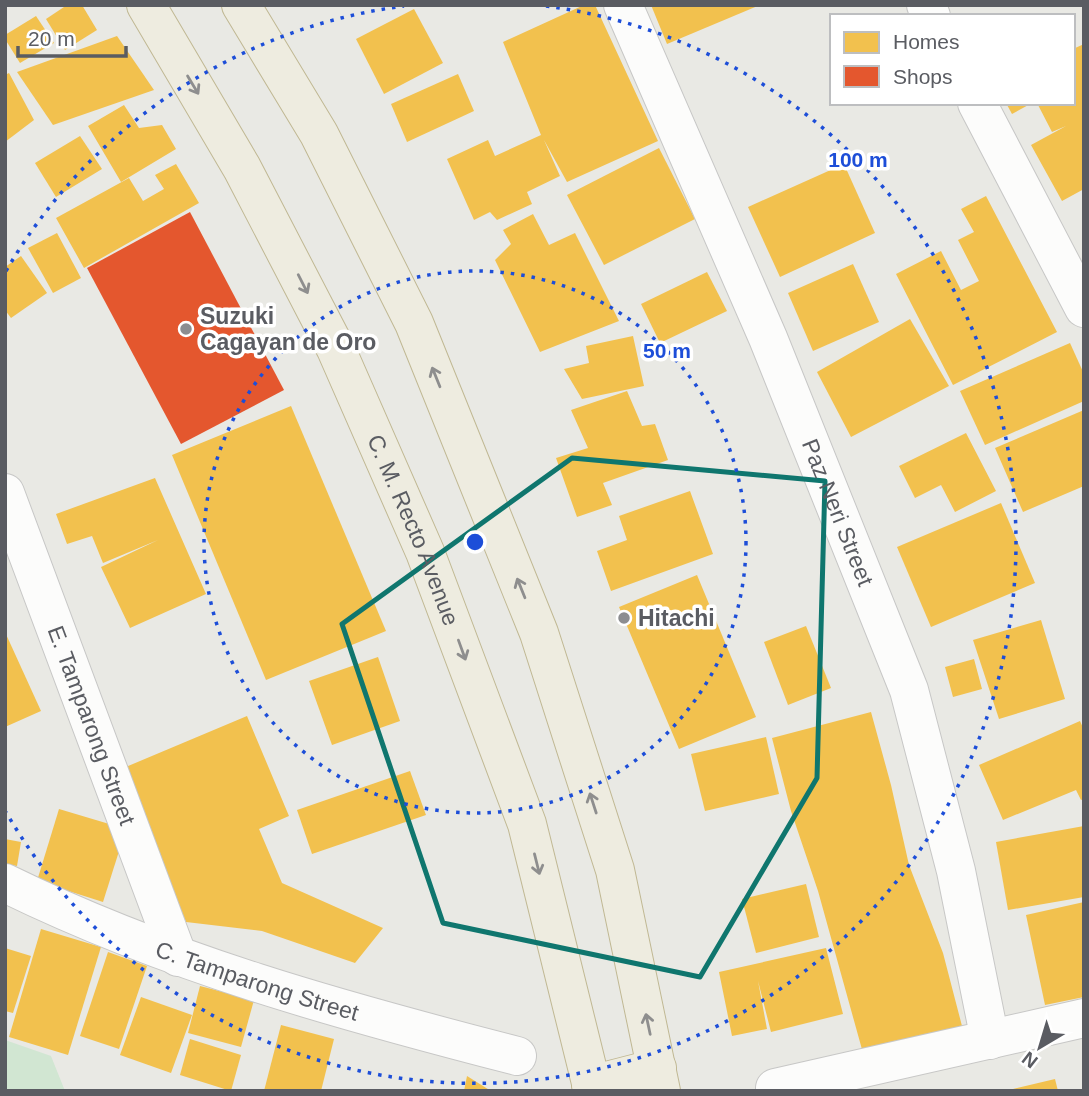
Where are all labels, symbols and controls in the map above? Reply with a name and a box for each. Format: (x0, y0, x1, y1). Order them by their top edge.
scale bar (18, 14, 126, 58)
legend (830, 14, 1075, 105)
text: 20 m (28, 27, 75, 50)
text: Homes (893, 30, 960, 53)
text: Shops (893, 65, 953, 88)
one-way arrow (187, 74, 200, 95)
text: 100 m (828, 148, 888, 171)
one-way arrow (296, 273, 310, 294)
place label: Suzuki Cagayan de Oro (200, 303, 376, 355)
marker: Suzuki Cagayan de Oro (178, 321, 194, 337)
text: 50 m (643, 339, 691, 362)
one-way arrow (428, 366, 441, 388)
street label: C. M. Recto Avenue (362, 431, 464, 629)
street label: Paz Neri Street (797, 435, 879, 590)
centre of rings (463, 530, 487, 554)
one-way arrow (513, 577, 526, 599)
place label: Hitachi (638, 605, 715, 631)
marker: Hitachi (616, 610, 632, 626)
street label: E. Tamparong Street (43, 622, 141, 829)
one-way arrow (457, 638, 469, 660)
one-way arrow (586, 793, 599, 815)
one-way arrow (531, 852, 544, 875)
street label: C. Tamparong Street (152, 936, 362, 1026)
north arrow (1005, 1012, 1075, 1082)
one-way arrow (640, 1013, 654, 1036)
text: N (1018, 1048, 1042, 1073)

